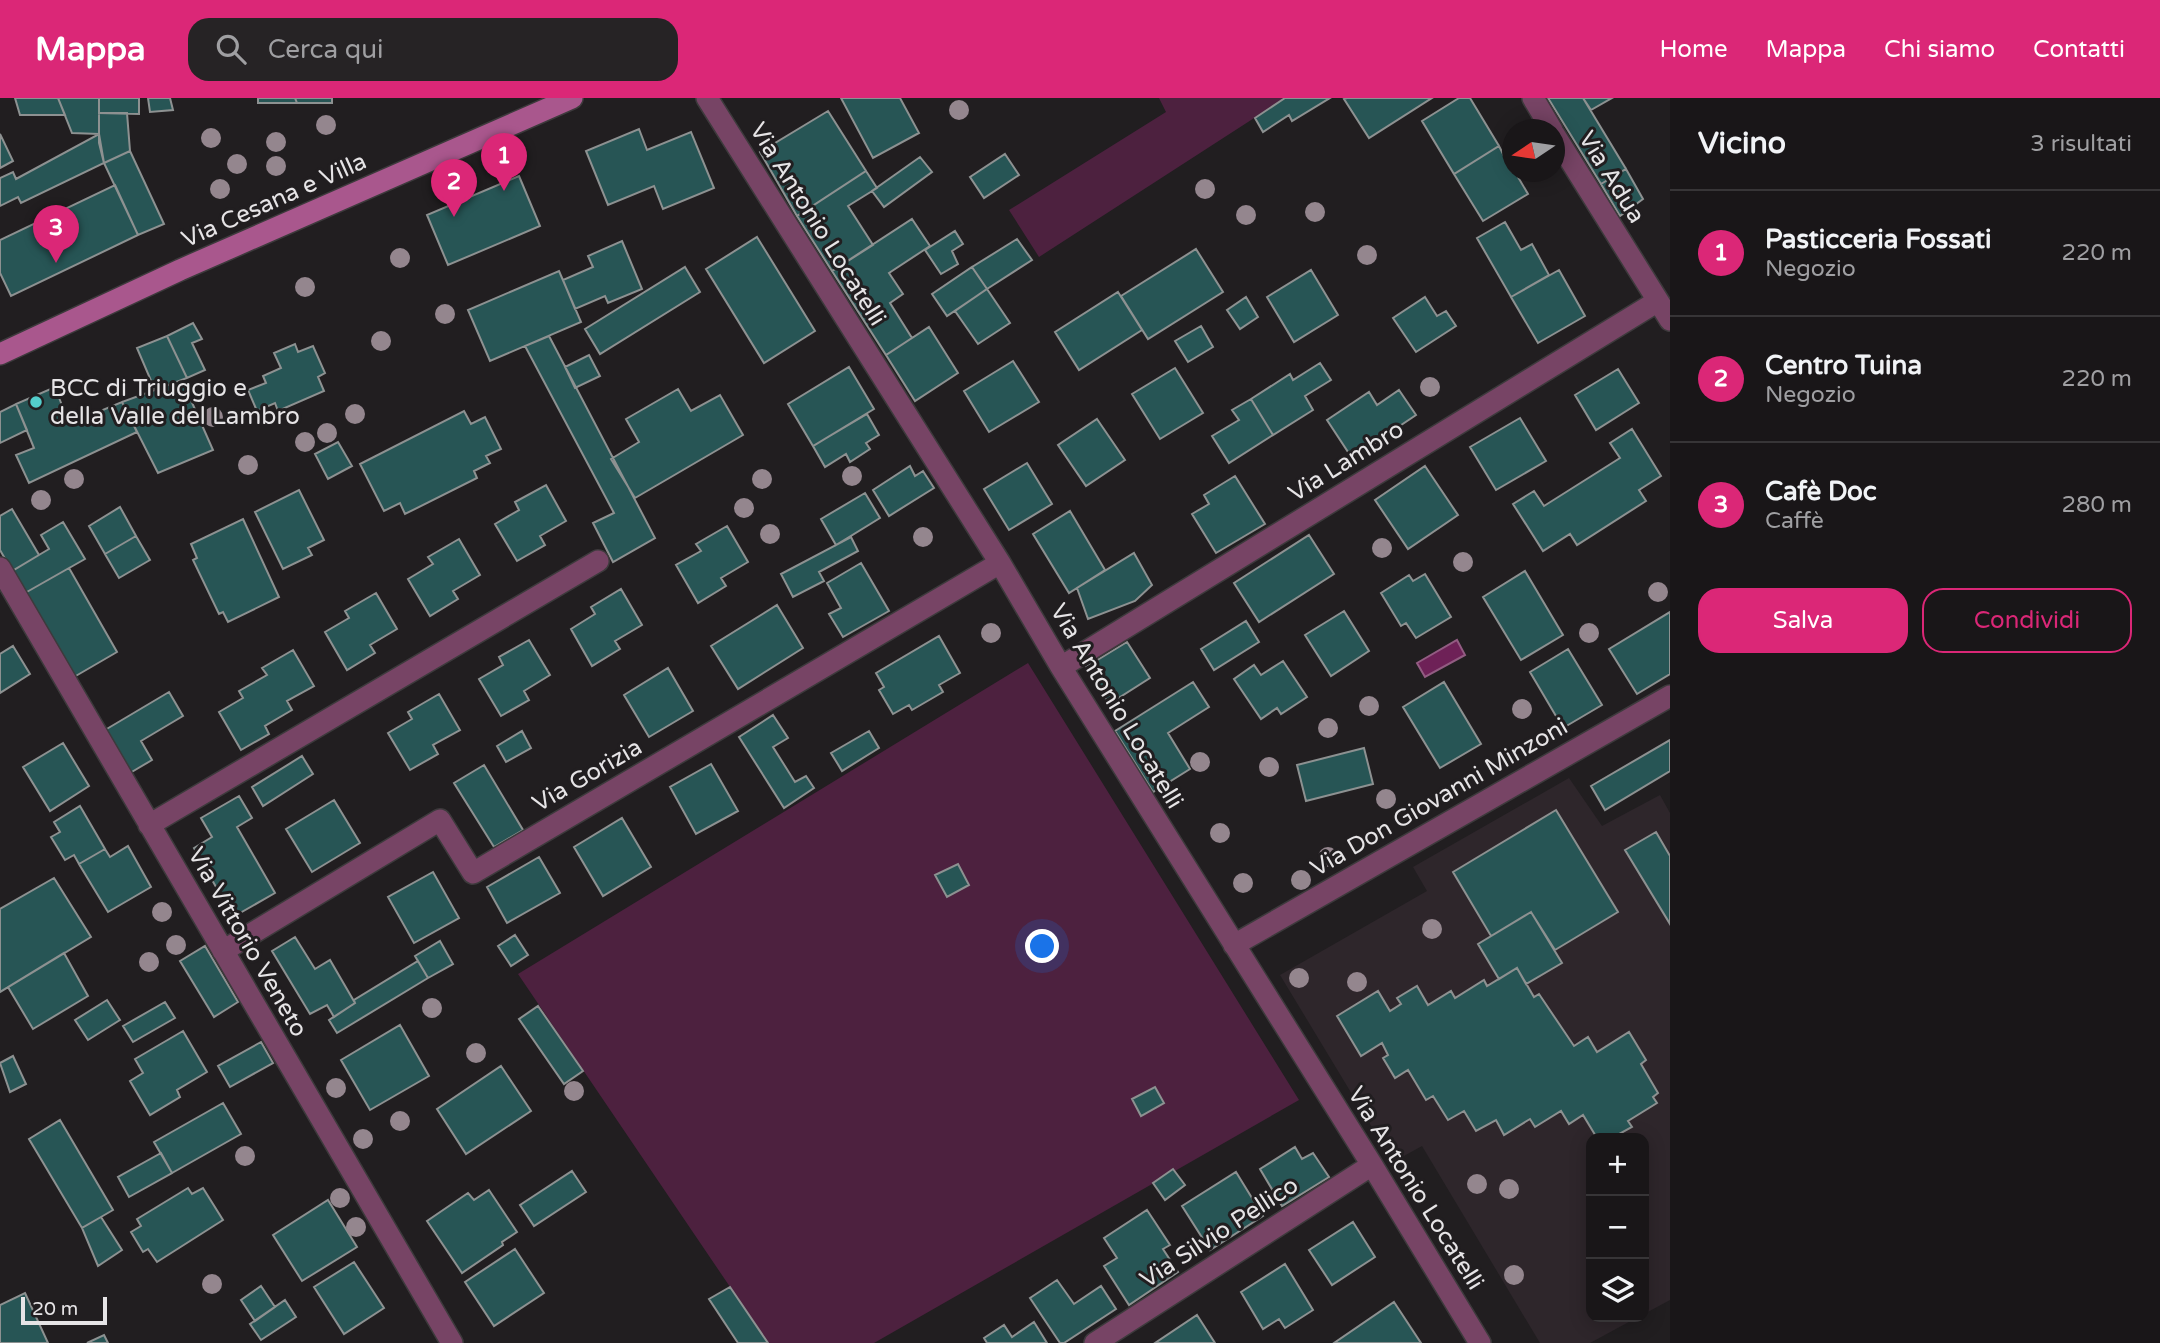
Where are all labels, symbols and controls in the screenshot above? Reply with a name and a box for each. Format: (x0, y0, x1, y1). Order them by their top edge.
search box (188, 18, 678, 81)
text: Mappa (35, 30, 146, 69)
icon: search (212, 30, 250, 68)
text: Cerca qui (268, 34, 384, 65)
text: Home (1660, 35, 1728, 64)
text: Mappa (1766, 35, 1846, 64)
text: Chi siamo (1884, 35, 1995, 64)
text: Contatti (2033, 35, 2125, 64)
street label: Via Antonio Locatelli (743, 117, 892, 331)
north arrow (1502, 119, 1565, 182)
text: Vicino (1698, 125, 1786, 162)
street label: Via Adua (1572, 126, 1651, 229)
text: 3 risultati (2030, 130, 2132, 158)
pin: 1 (481, 133, 527, 191)
street label: Via Cesana e Villa (177, 147, 371, 254)
pin: 2 (431, 159, 477, 217)
pin: 3 (33, 205, 79, 263)
text: Pasticceria Fossati (1765, 224, 1991, 255)
text: 1 (1714, 239, 1728, 267)
text: 220 m (2062, 239, 2132, 267)
text: Negozio (1765, 255, 1856, 283)
text: Centro Tuina (1765, 350, 1922, 381)
text: 2 (1714, 365, 1728, 393)
text: 220 m (2062, 365, 2132, 393)
place label: BCC di Triuggio e della Valle del Lambro (50, 374, 300, 431)
text: Negozio (1765, 381, 1856, 409)
marker: BCC di Triuggio e della Valle del Lambro (28, 394, 44, 410)
street label: Via Lambro (1283, 415, 1409, 508)
text: Cafè Doc (1765, 476, 1877, 507)
text: 3 (1714, 491, 1728, 519)
text: 280 m (2062, 491, 2132, 519)
text: Caffè (1765, 507, 1824, 535)
button: Salva (1698, 588, 1908, 653)
button: Condividi (1922, 588, 2132, 653)
street label: Via Antonio Locatelli (1044, 598, 1189, 814)
street label: Via Don Giovanni Minzoni (1306, 712, 1573, 883)
street label: Via Gorizia (527, 733, 647, 818)
street label: Via Vittorio Veneto (182, 842, 314, 1042)
your location (1025, 929, 1059, 963)
street label: Via Antonio Locatelli (1341, 1081, 1490, 1295)
map controls (1586, 1133, 1649, 1322)
button: + (1586, 1133, 1649, 1196)
street label: Via Silvio Pellico (1135, 1170, 1304, 1294)
button: − (1586, 1196, 1649, 1259)
button: layers (1586, 1259, 1649, 1322)
scale bar (21, 1294, 107, 1326)
text: 20 m (32, 1298, 78, 1320)

